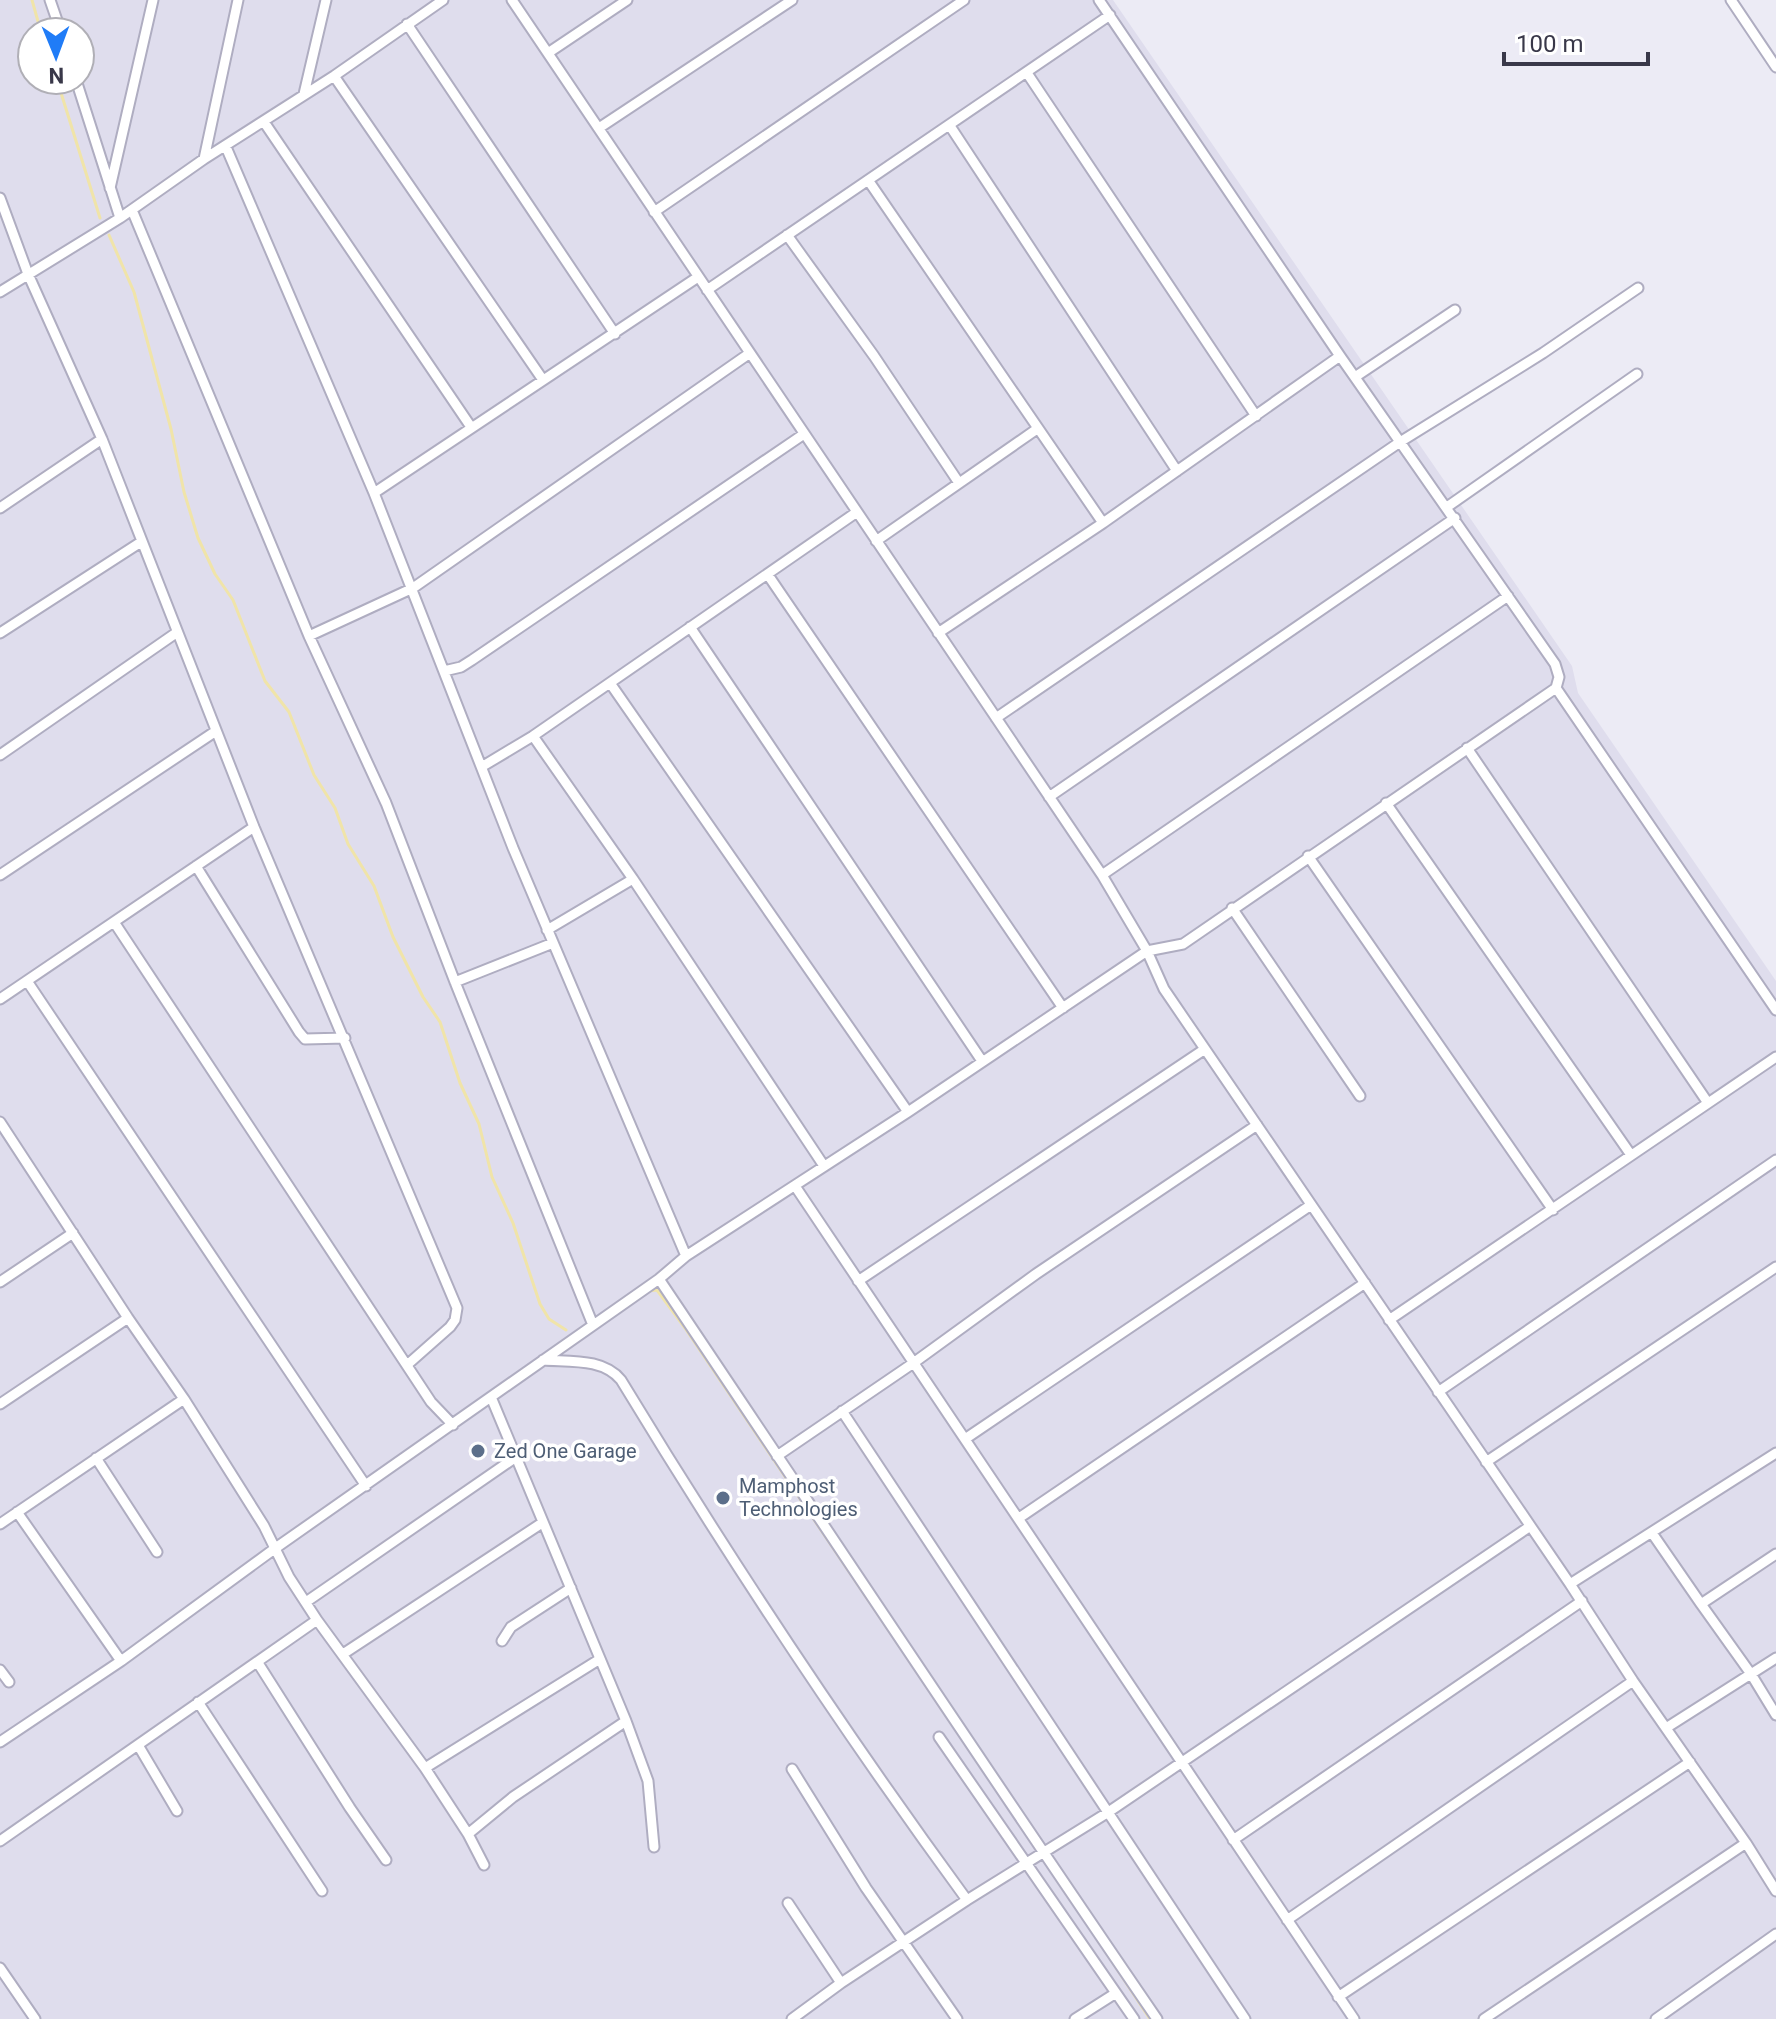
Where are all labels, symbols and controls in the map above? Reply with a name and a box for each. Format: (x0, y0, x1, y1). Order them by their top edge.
north arrow (16, 16, 96, 96)
scale bar (1504, 16, 1648, 66)
text: 100 m (1516, 30, 1583, 58)
text: N (48, 63, 64, 88)
place label: Zed One Garage (494, 1439, 637, 1463)
marker: Zed One Garage (469, 1442, 487, 1460)
place label: Mamphost Technologies (739, 1474, 858, 1521)
marker: Mamphost Technologies (714, 1489, 732, 1507)

